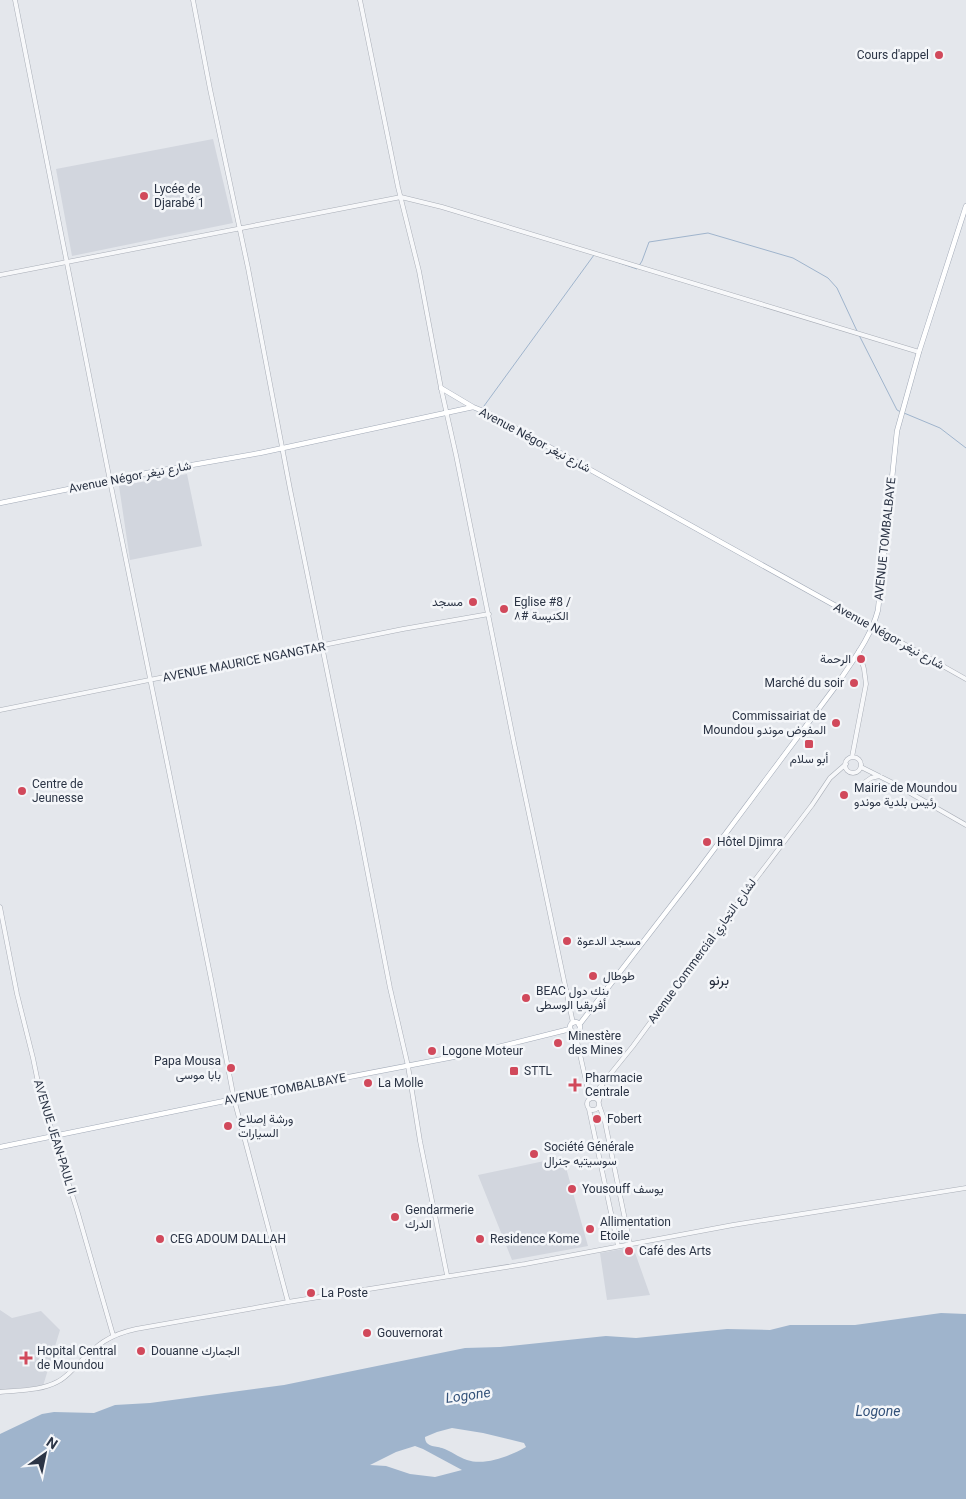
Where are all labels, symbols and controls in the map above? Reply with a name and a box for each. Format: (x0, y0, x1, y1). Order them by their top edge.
place label: Cours d'appel (857, 48, 929, 62)
marker: Cours d'appel (933, 49, 945, 61)
place label: Lycée de Djarabé 1 (154, 182, 204, 210)
marker: Lycée de Djarabé 1 (138, 190, 150, 202)
street label: Avenue Négor شارع نيغر (476, 405, 593, 477)
street label: Avenue Négor شارع نيغر (68, 458, 193, 498)
street label: AVENUE TOMBALBAYE (872, 476, 898, 601)
place label: مسجد (432, 595, 463, 609)
place label: Eglise #8 / الكنيسة #٨ (514, 595, 571, 623)
marker: مسجد (467, 596, 479, 608)
street label: Avenue Négor شارع نيغر (830, 600, 947, 674)
marker: Eglise #8 / الكنيسة #٨ (498, 603, 510, 615)
street label: AVENUE MAURICE NGANGTAR (161, 639, 327, 685)
place label: الرحمة (820, 652, 851, 667)
marker: الرحمة (855, 653, 867, 665)
place label: Marché du soir (764, 676, 844, 690)
marker: Marché du soir (848, 677, 860, 689)
place label: Commissairiat de Moundou المفوض موندو (703, 709, 826, 738)
marker: Commissairiat de Moundou المفوض موندو (830, 717, 842, 729)
marker: أبو سلام (803, 738, 815, 750)
place label: أبو سلام (790, 752, 828, 767)
place label: Centre de Jeunesse (32, 777, 83, 805)
place label: Mairie de Moundou رئيس بلدية موندو (854, 781, 957, 810)
marker: Centre de Jeunesse (16, 785, 28, 797)
marker: Mairie de Moundou رئيس بلدية موندو (838, 789, 850, 801)
place label: Hôtel Djimra (717, 835, 783, 849)
marker: Hôtel Djimra (701, 836, 713, 848)
street label: Avenue Commercial لشارع التجاري (645, 876, 762, 1028)
place label: مسجد الدعوة (577, 934, 641, 949)
marker: مسجد الدعوة (561, 935, 573, 947)
place label: طوطال (603, 969, 635, 984)
marker: طوطال (587, 970, 599, 982)
district label: برنو (709, 971, 729, 989)
place label: BEAC بنك دول أفريقيا الوسطى (536, 984, 609, 1013)
marker: BEAC بنك دول أفريقيا الوسطى (520, 992, 532, 1004)
place label: Minestère des Mines (568, 1029, 623, 1057)
marker: Minestère des Mines (552, 1037, 564, 1049)
place label: Logone Moteur (442, 1044, 523, 1058)
marker: Logone Moteur (426, 1045, 438, 1057)
place label: Papa Mousa بابا موسى (154, 1054, 221, 1083)
marker: Papa Mousa بابا موسى (225, 1062, 237, 1074)
place label: STTL (524, 1064, 553, 1078)
marker: STTL (508, 1065, 520, 1077)
street label: AVENUE TOMBALBAYE (223, 1070, 347, 1108)
place label: Pharmacie Centrale (585, 1071, 642, 1099)
place label: La Molle (378, 1076, 424, 1090)
marker: La Molle (362, 1077, 374, 1089)
street label: AVENUE JEAN-PAUL II (31, 1078, 79, 1196)
marker: Pharmacie Centrale (569, 1079, 581, 1091)
place label: ورشة إصلاح السيارات (238, 1112, 293, 1141)
place label: Fobert (607, 1112, 642, 1126)
marker: Fobert (591, 1113, 603, 1125)
marker: ورشة إصلاح السيارات (222, 1120, 234, 1132)
place label: Société Générale سوسيتيه جنرال (544, 1140, 634, 1169)
marker: Société Générale سوسيتيه جنرال (528, 1148, 540, 1160)
place label: Yousouff يوسف (582, 1182, 664, 1197)
marker: Yousouff يوسف (566, 1183, 578, 1195)
place label: Gendarmerie الدرك (405, 1203, 474, 1232)
marker: Gendarmerie الدرك (389, 1211, 401, 1223)
place label: Allimentation Etoile (600, 1215, 671, 1243)
marker: Allimentation Etoile (584, 1223, 596, 1235)
place label: CEG ADOUM DALLAH (170, 1232, 286, 1246)
place label: Residence Kome (490, 1232, 579, 1246)
marker: CEG ADOUM DALLAH (154, 1233, 166, 1245)
marker: Residence Kome (474, 1233, 486, 1245)
place label: Café des Arts (639, 1244, 711, 1258)
marker: Café des Arts (623, 1245, 635, 1257)
place label: La Poste (321, 1286, 368, 1300)
marker: La Poste (305, 1287, 317, 1299)
place label: Gouvernorat (377, 1326, 443, 1340)
marker: Gouvernorat (361, 1327, 373, 1339)
place label: Hopital Central de Moundou (37, 1344, 116, 1372)
place label: Douanne الجمارك (151, 1344, 240, 1359)
marker: Douanne الجمارك (135, 1345, 147, 1357)
marker: Hopital Central de Moundou (19, 1351, 33, 1365)
water label: Logone (445, 1384, 491, 1406)
water label: Logone (855, 1403, 901, 1419)
north arrow (20, 1429, 70, 1479)
text: N (44, 1434, 61, 1453)

